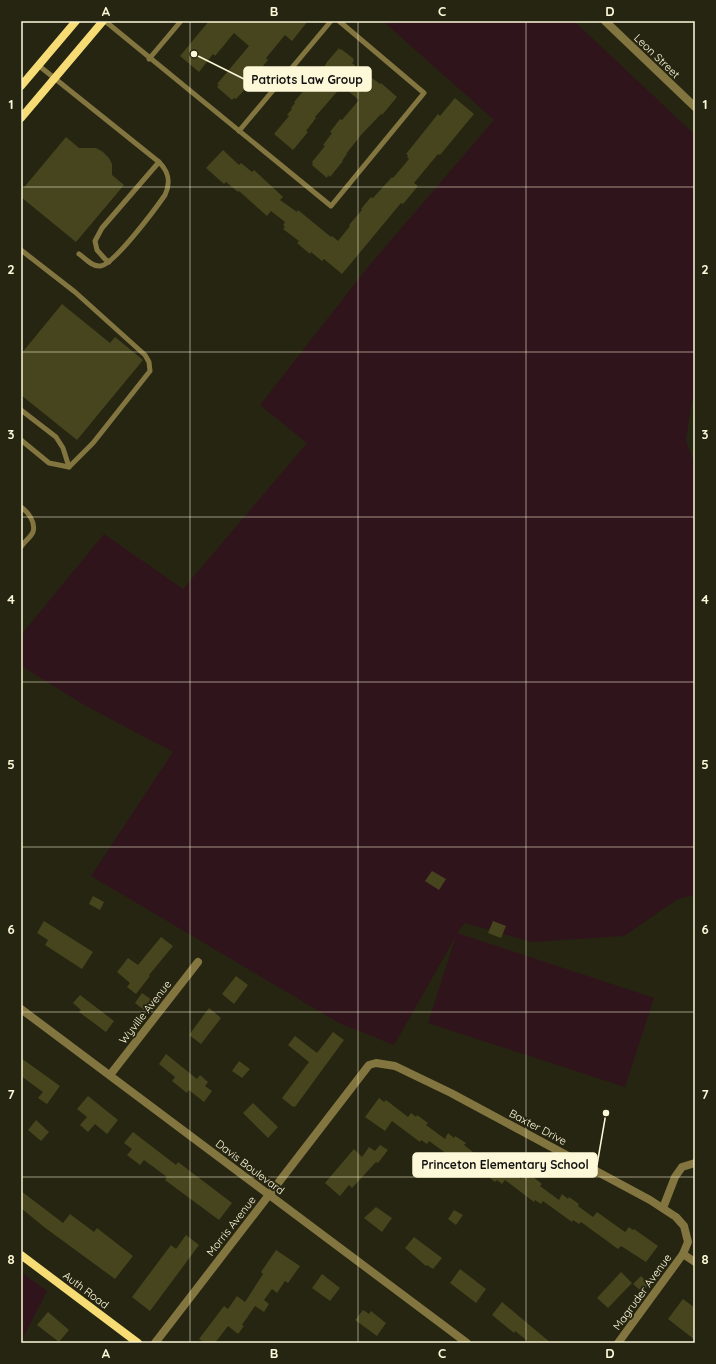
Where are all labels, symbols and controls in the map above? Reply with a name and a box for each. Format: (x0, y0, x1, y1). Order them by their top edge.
text: A (102, 3, 111, 19)
text: B (270, 3, 278, 19)
text: C (438, 3, 446, 19)
text: D (605, 3, 615, 19)
street label: Leon Street (631, 31, 683, 81)
callout: Patriots Law Group (244, 67, 371, 91)
text: Patriots Law Group (251, 72, 363, 87)
text: 1 (8, 96, 14, 112)
text: 1 (702, 96, 708, 112)
text: 2 (7, 261, 15, 277)
text: 2 (701, 261, 709, 277)
text: 3 (8, 426, 15, 442)
text: 3 (702, 426, 709, 442)
text: 4 (7, 591, 15, 607)
text: 4 (701, 591, 709, 607)
text: 5 (7, 756, 15, 772)
text: 5 (701, 756, 709, 772)
text: 6 (7, 921, 15, 937)
text: 6 (701, 921, 709, 937)
street label: Wyville Avenue (116, 977, 174, 1047)
text: 7 (7, 1086, 15, 1102)
text: 7 (701, 1086, 709, 1102)
street label: Baxter Drive (507, 1106, 569, 1148)
street label: Davis Boulevard (213, 1137, 287, 1197)
callout: Princeton Elementary School (413, 1153, 597, 1177)
text: Princeton Elementary School (421, 1157, 589, 1172)
street label: Morris Avenue (203, 1193, 259, 1259)
text: 8 (7, 1251, 15, 1267)
street label: Magruder Avenue (610, 1251, 674, 1333)
text: 8 (701, 1251, 709, 1267)
street label: Auth Road (60, 1268, 112, 1312)
text: A (102, 1345, 111, 1361)
text: B (270, 1345, 278, 1361)
text: C (438, 1345, 446, 1361)
text: D (605, 1345, 615, 1361)

